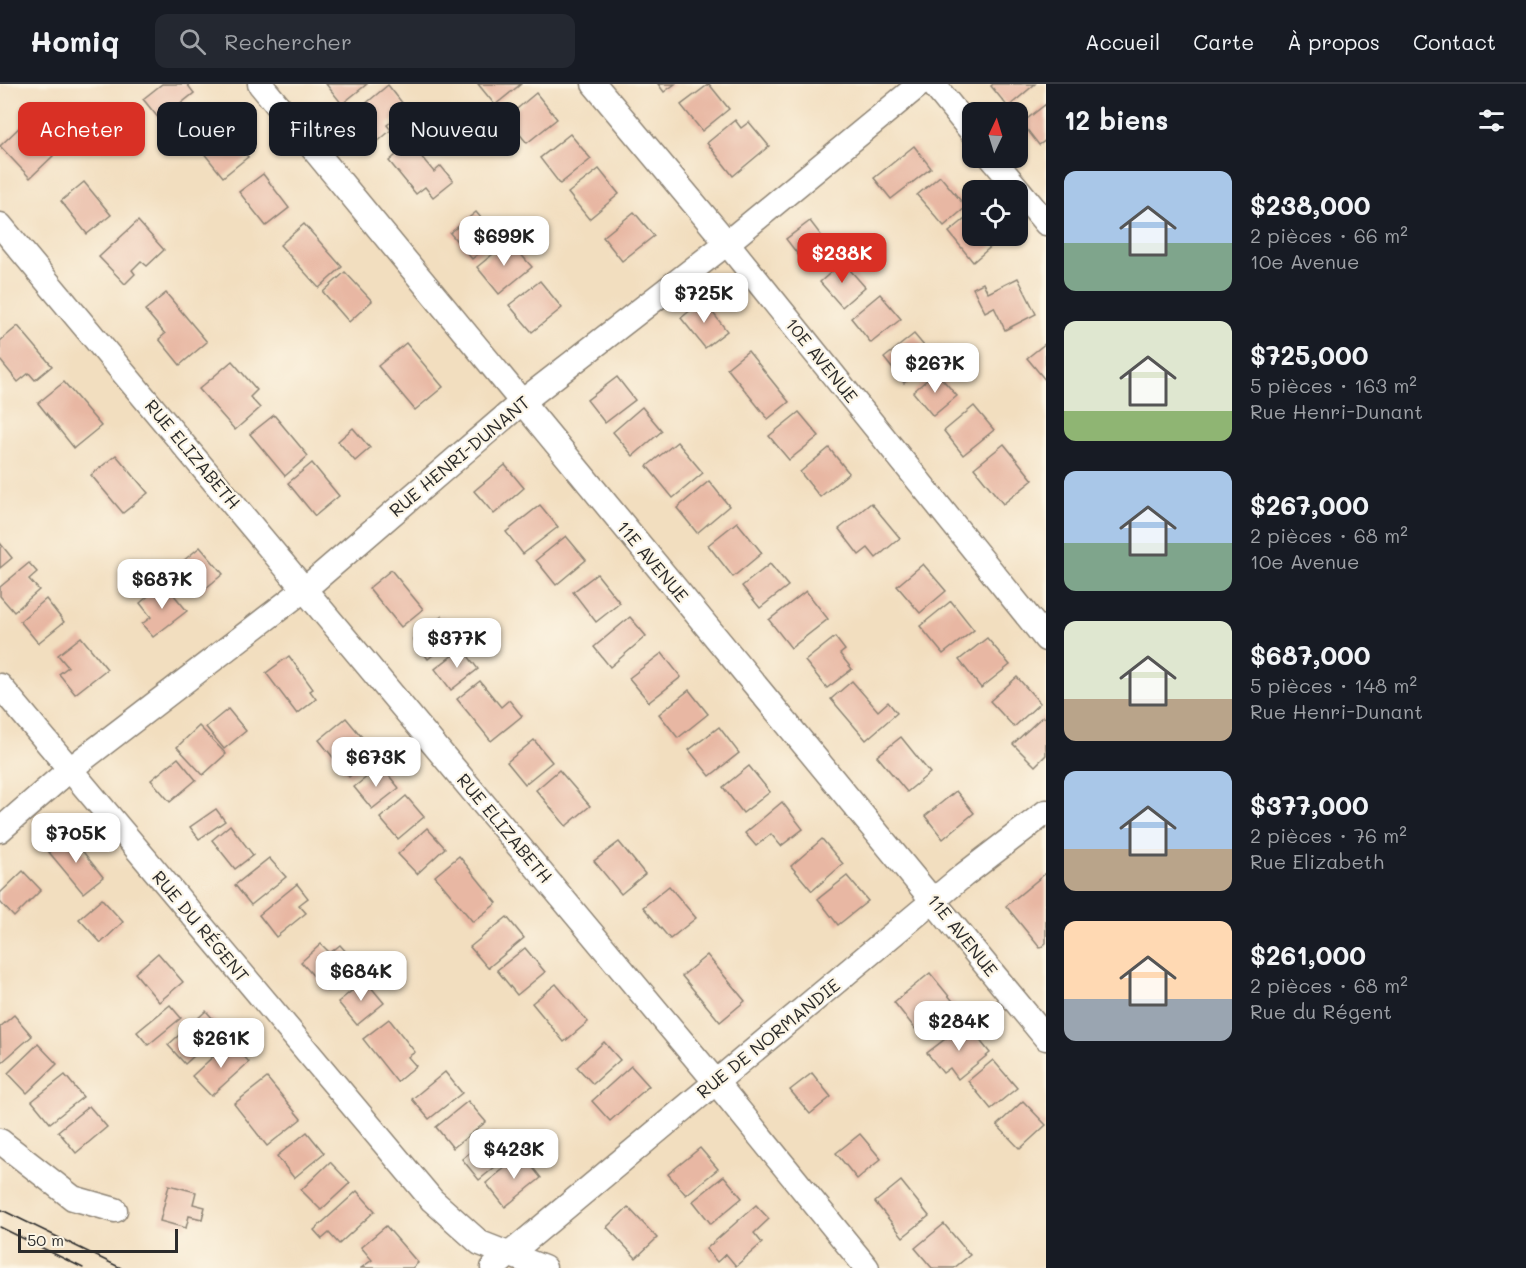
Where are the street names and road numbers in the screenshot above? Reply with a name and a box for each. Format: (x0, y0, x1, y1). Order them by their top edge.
street label: 10E AVENUE (780, 313, 864, 407)
street label: RUE HENRI-DUNANT (384, 390, 534, 522)
street label: RUE ELIZABETH (140, 394, 246, 514)
street label: 11E AVENUE (612, 515, 694, 607)
street label: RUE ELIZABETH (452, 768, 558, 888)
street label: RUE DU RÉGENT (147, 865, 255, 987)
street label: 11E AVENUE (922, 889, 1004, 981)
street label: RUE DE NORMANDIE (691, 973, 845, 1103)

